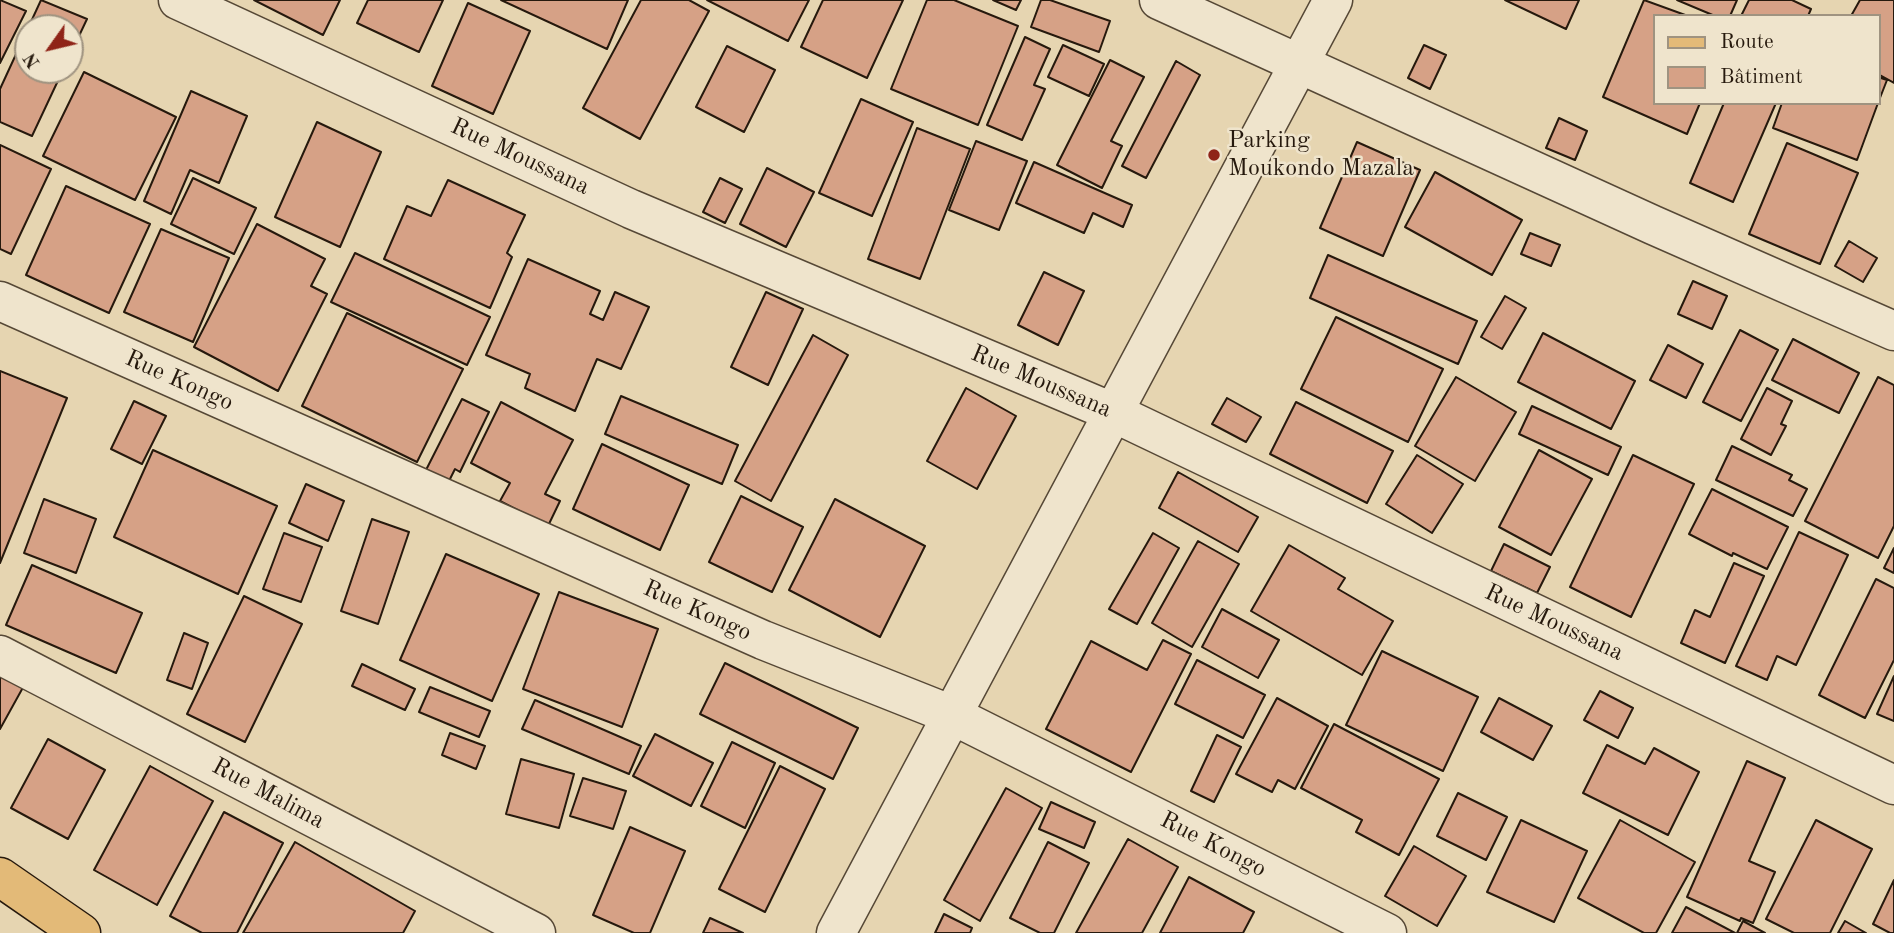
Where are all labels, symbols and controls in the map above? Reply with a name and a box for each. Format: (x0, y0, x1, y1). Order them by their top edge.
north arrow (14, 14, 84, 84)
legend (1652, 14, 1880, 105)
text: Route (1720, 32, 1774, 53)
text: N (21, 49, 45, 71)
text: Bâtiment (1720, 67, 1803, 88)
street label: Rue Moussana (446, 112, 594, 202)
place label: Parking Moukondo Mazala (1228, 127, 1414, 183)
marker: Parking Moukondo Mazala (1206, 147, 1222, 163)
street label: Rue Moussana (966, 339, 1116, 425)
street label: Rue Kongo (120, 344, 238, 418)
street label: Rue Kongo (638, 574, 756, 648)
street label: Rue Moussana (1480, 578, 1628, 668)
street label: Rue Malima (207, 752, 329, 836)
street label: Rue Kongo (1155, 806, 1271, 884)

